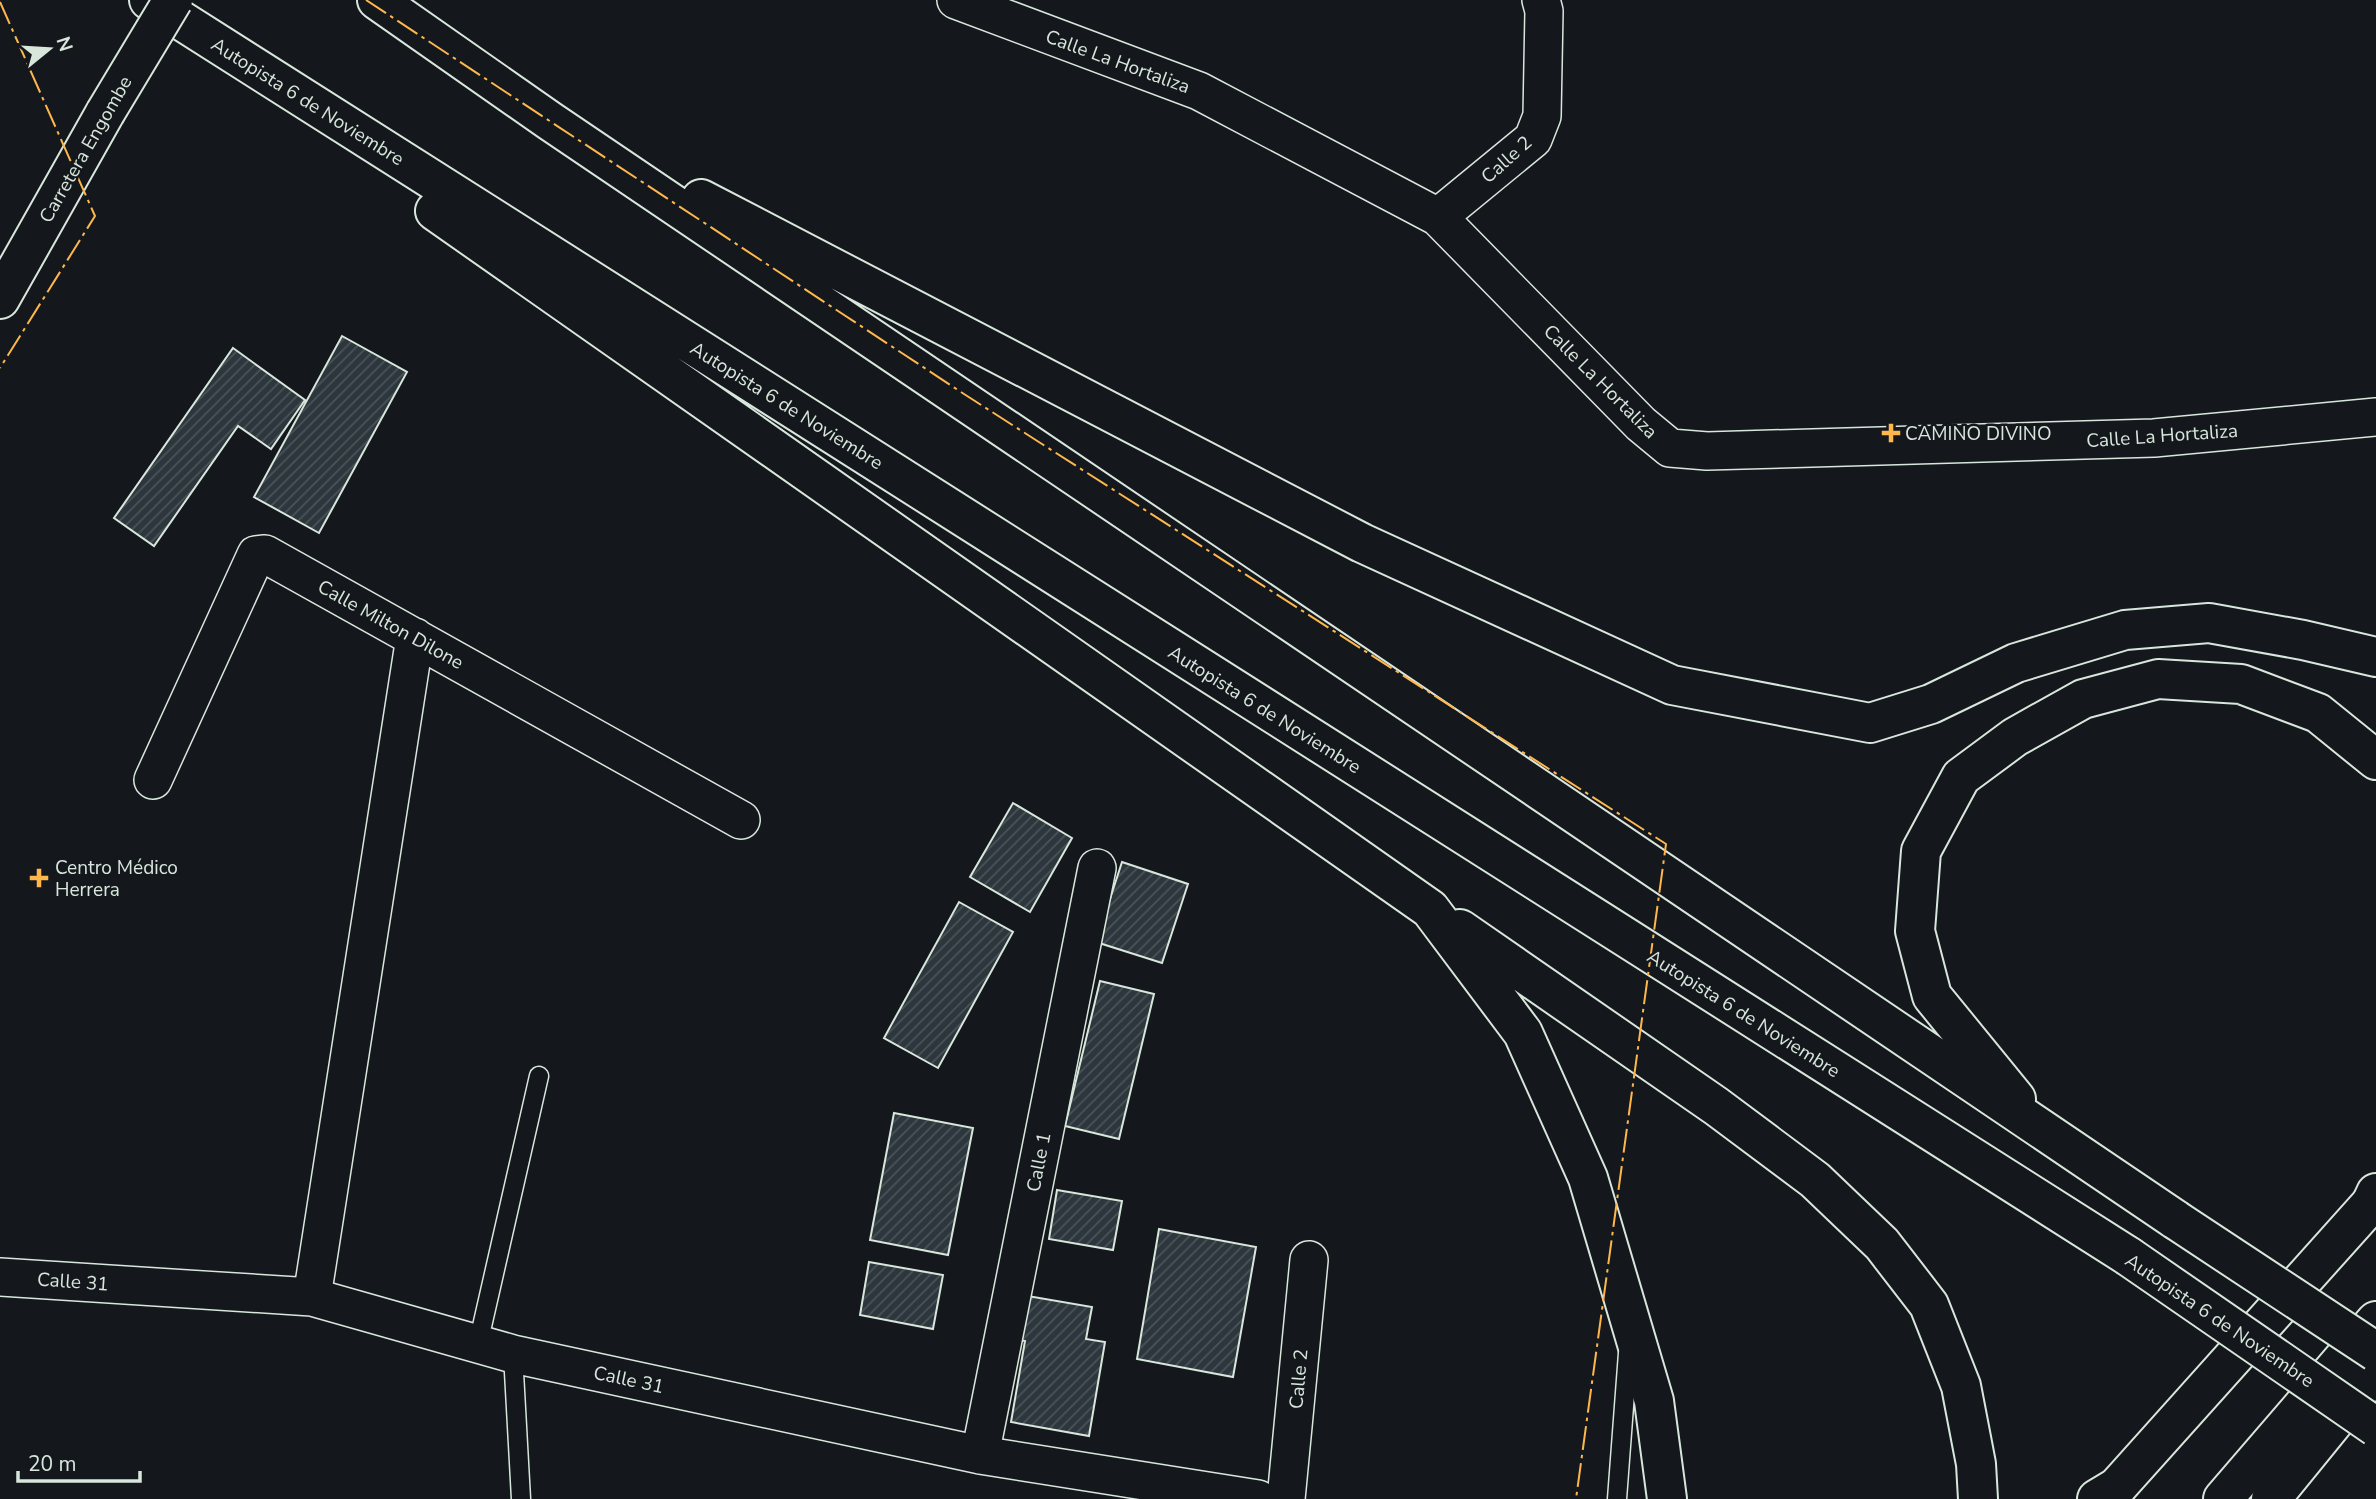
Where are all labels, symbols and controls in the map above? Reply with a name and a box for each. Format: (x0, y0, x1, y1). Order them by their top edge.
north arrow (14, 14, 84, 84)
street label: Calle La Hortaliza (1042, 24, 1193, 100)
street label: Autopista 6 de Noviembre (206, 32, 409, 172)
text: N (50, 33, 79, 55)
street label: Carretera Engombe (33, 71, 138, 228)
street label: Calle 2 (1476, 130, 1538, 190)
street label: Calle La Hortaliza (1537, 319, 1663, 445)
street label: Autopista 6 de Noviembre (685, 336, 888, 476)
street label: Calle La Hortaliza (2085, 418, 2239, 454)
place label: CAMINO DIVINO (1905, 421, 2051, 447)
marker: CAMINO DIVINO (1883, 425, 1899, 441)
street label: Calle Milton Dilone (313, 574, 468, 676)
street label: Autopista 6 de Noviembre (1163, 640, 1366, 780)
place label: Centro Médico Herrera (55, 855, 178, 903)
marker: Centro Médico Herrera (29, 868, 49, 888)
street label: Autopista 6 de Noviembre (1642, 944, 1845, 1084)
street label: Calle 1 (1020, 1130, 1057, 1194)
street label: Autopista 6 de Noviembre (2120, 1248, 2319, 1394)
street label: Calle 31 (36, 1267, 109, 1297)
street label: Calle 2 (1283, 1348, 1315, 1410)
street label: Calle 31 (591, 1360, 666, 1400)
scale bar (18, 1440, 140, 1484)
text: 20 m (28, 1450, 77, 1478)

